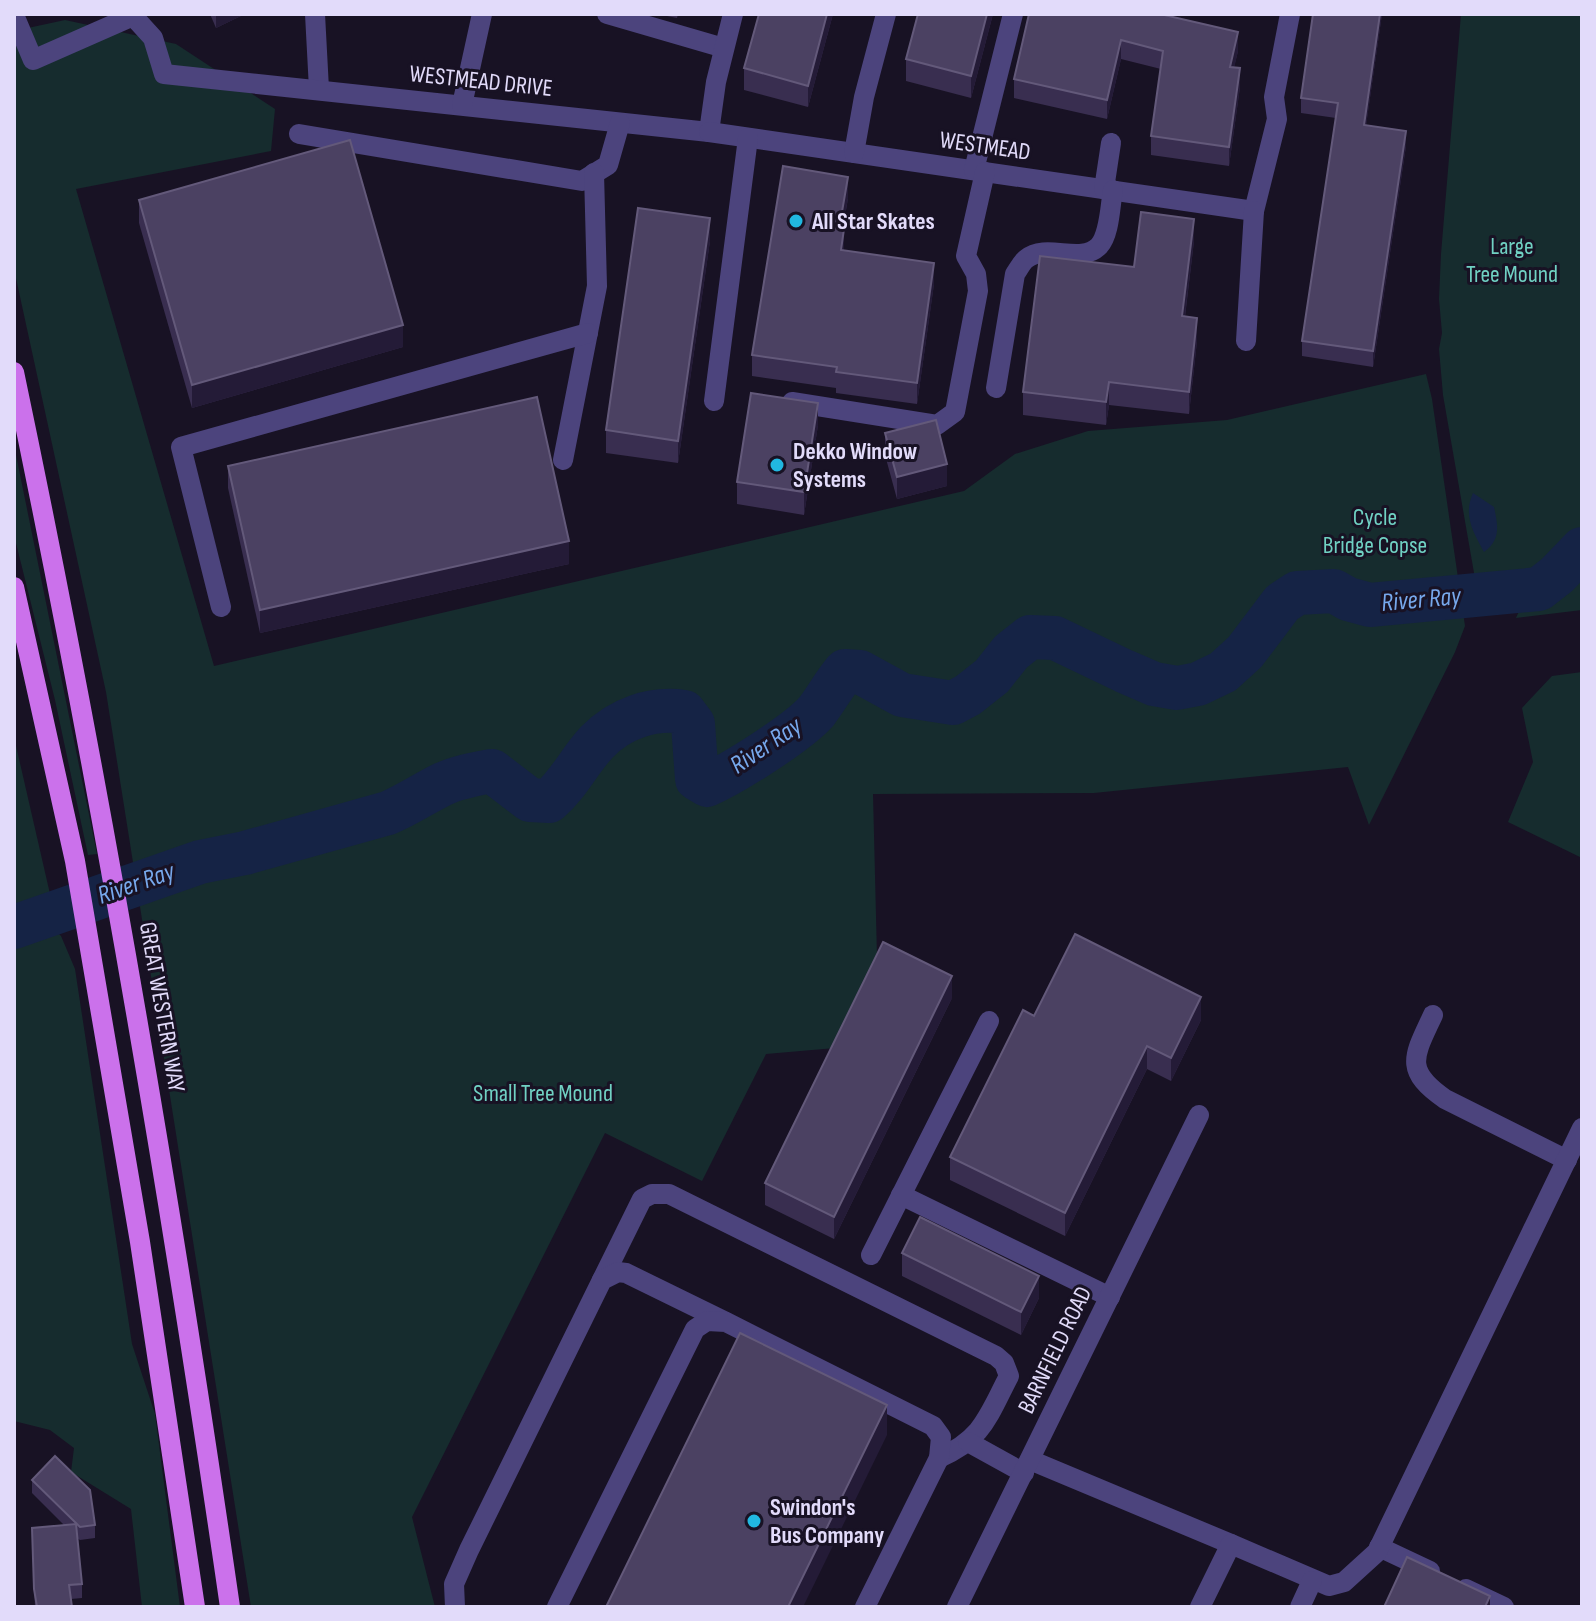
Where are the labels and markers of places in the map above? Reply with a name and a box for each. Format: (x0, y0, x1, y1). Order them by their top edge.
place label: All Star Skates (811, 207, 935, 236)
marker: All Star Skates (787, 212, 805, 230)
place label: Dekko Window Systems (793, 437, 918, 494)
marker: Dekko Window Systems (768, 456, 786, 474)
place label: Swindon's Bus Company (770, 1493, 884, 1550)
marker: Swindon's Bus Company (745, 1512, 763, 1530)

